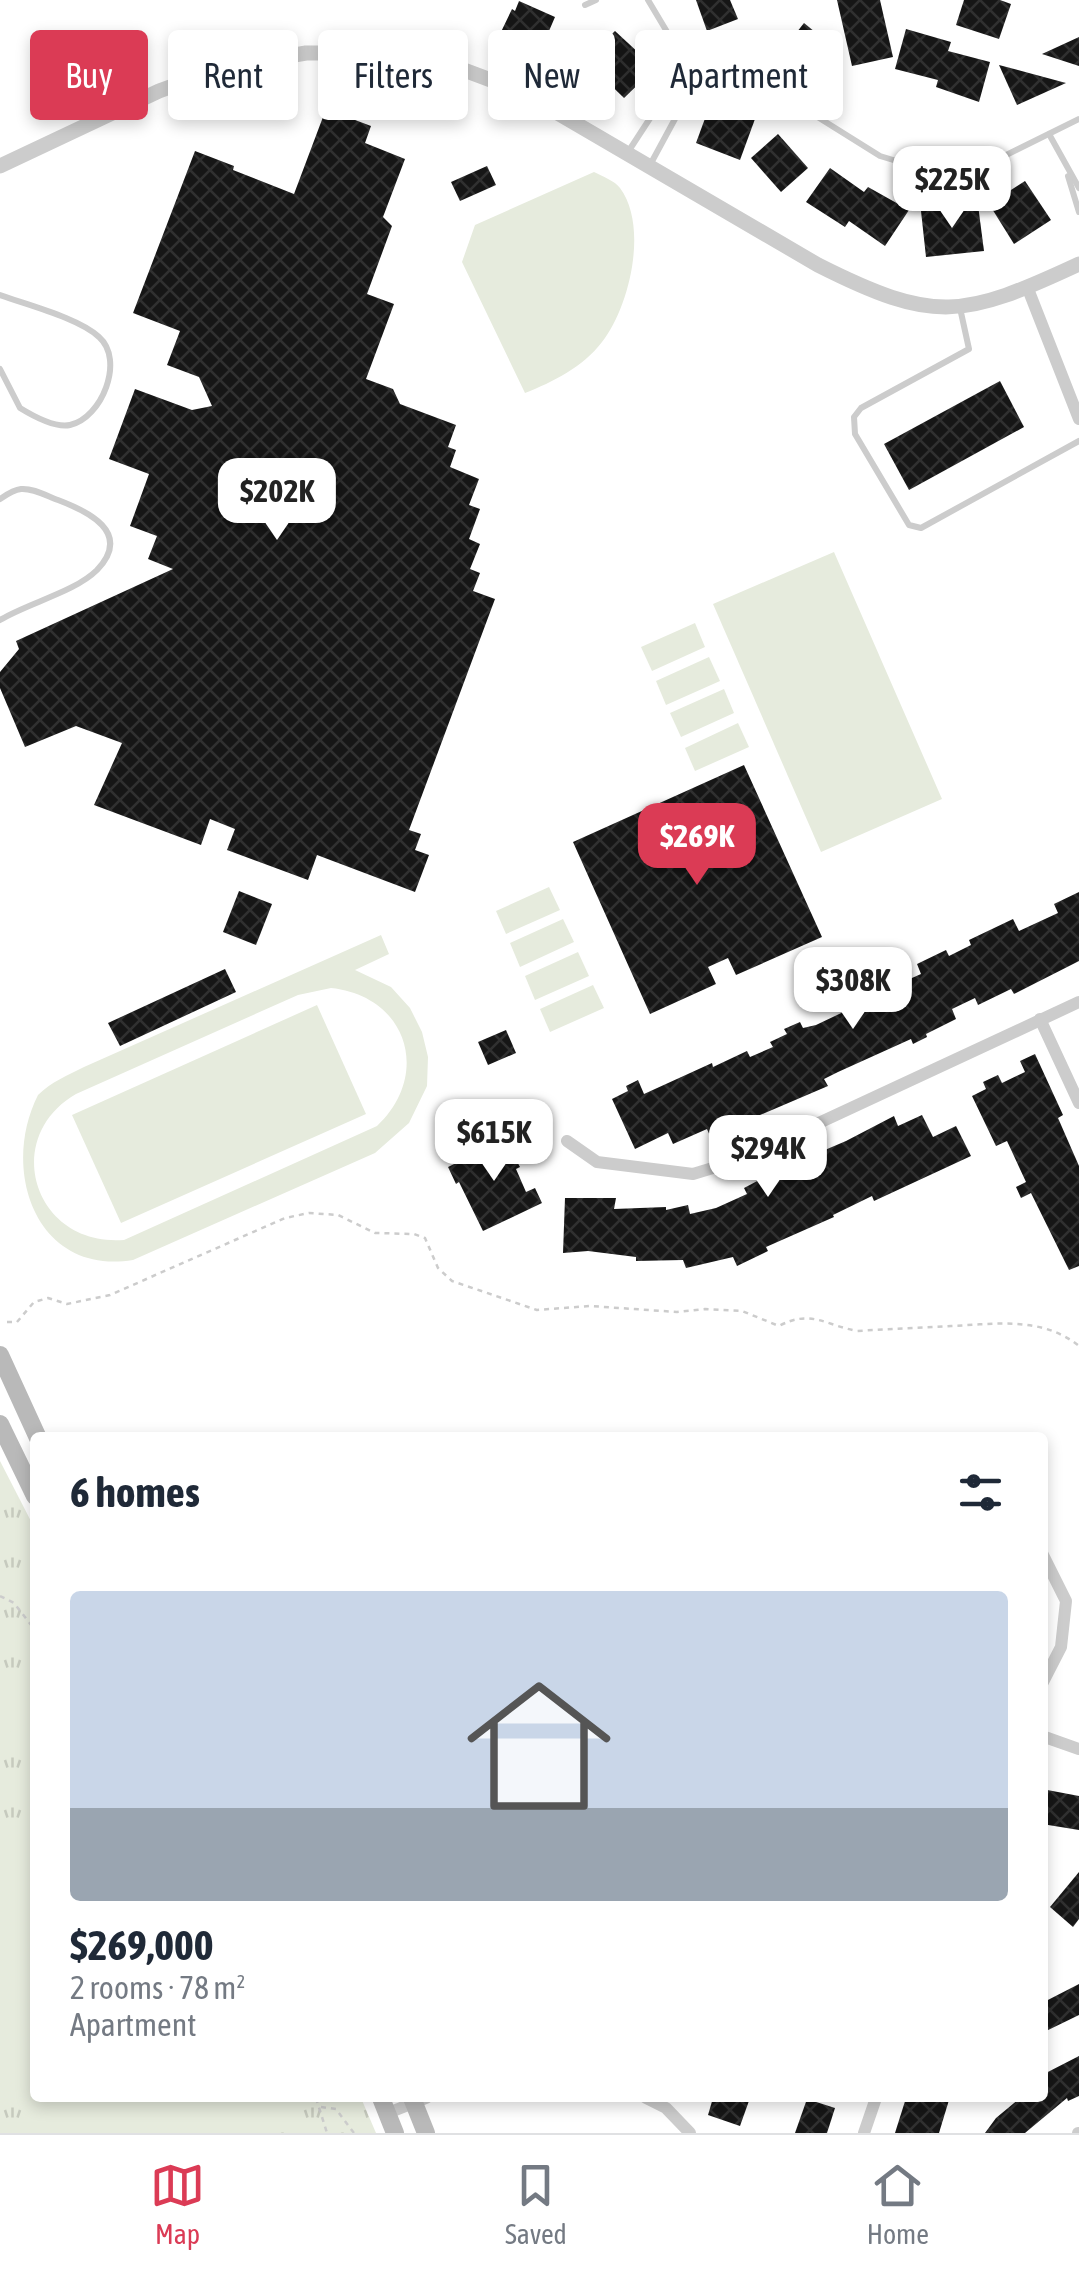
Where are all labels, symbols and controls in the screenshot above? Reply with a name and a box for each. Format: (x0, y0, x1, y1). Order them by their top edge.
chip: Buy (30, 30, 148, 120)
chip: Rent (168, 30, 298, 120)
chip: Filters (318, 30, 468, 120)
chip: New (488, 30, 615, 120)
chip: Apartment (635, 30, 843, 120)
pin: $225K (882, 146, 1022, 231)
text: $225K (915, 160, 989, 197)
pin: $202K (207, 458, 347, 543)
text: $202K (240, 472, 314, 509)
pin: $269K (627, 803, 767, 888)
text: $269K (660, 817, 734, 854)
pin: $308K (783, 947, 923, 1032)
text: $308K (816, 961, 890, 998)
pin: $615K (424, 1099, 564, 1184)
text: $615K (457, 1113, 531, 1150)
pin: $294K (698, 1115, 838, 1200)
text: $294K (731, 1129, 805, 1166)
icon: filters (953, 1465, 1008, 1520)
text: 6 homes (70, 1468, 200, 1516)
icon: home (449, 1656, 629, 1836)
text: $269,000 (70, 1921, 214, 1969)
text: 2 rooms · 78 m² (70, 1969, 245, 2006)
text: Apartment (70, 2006, 196, 2043)
tab: Map (150, 2158, 205, 2250)
tab: Saved (505, 2158, 567, 2250)
tab: Home (867, 2158, 929, 2250)

